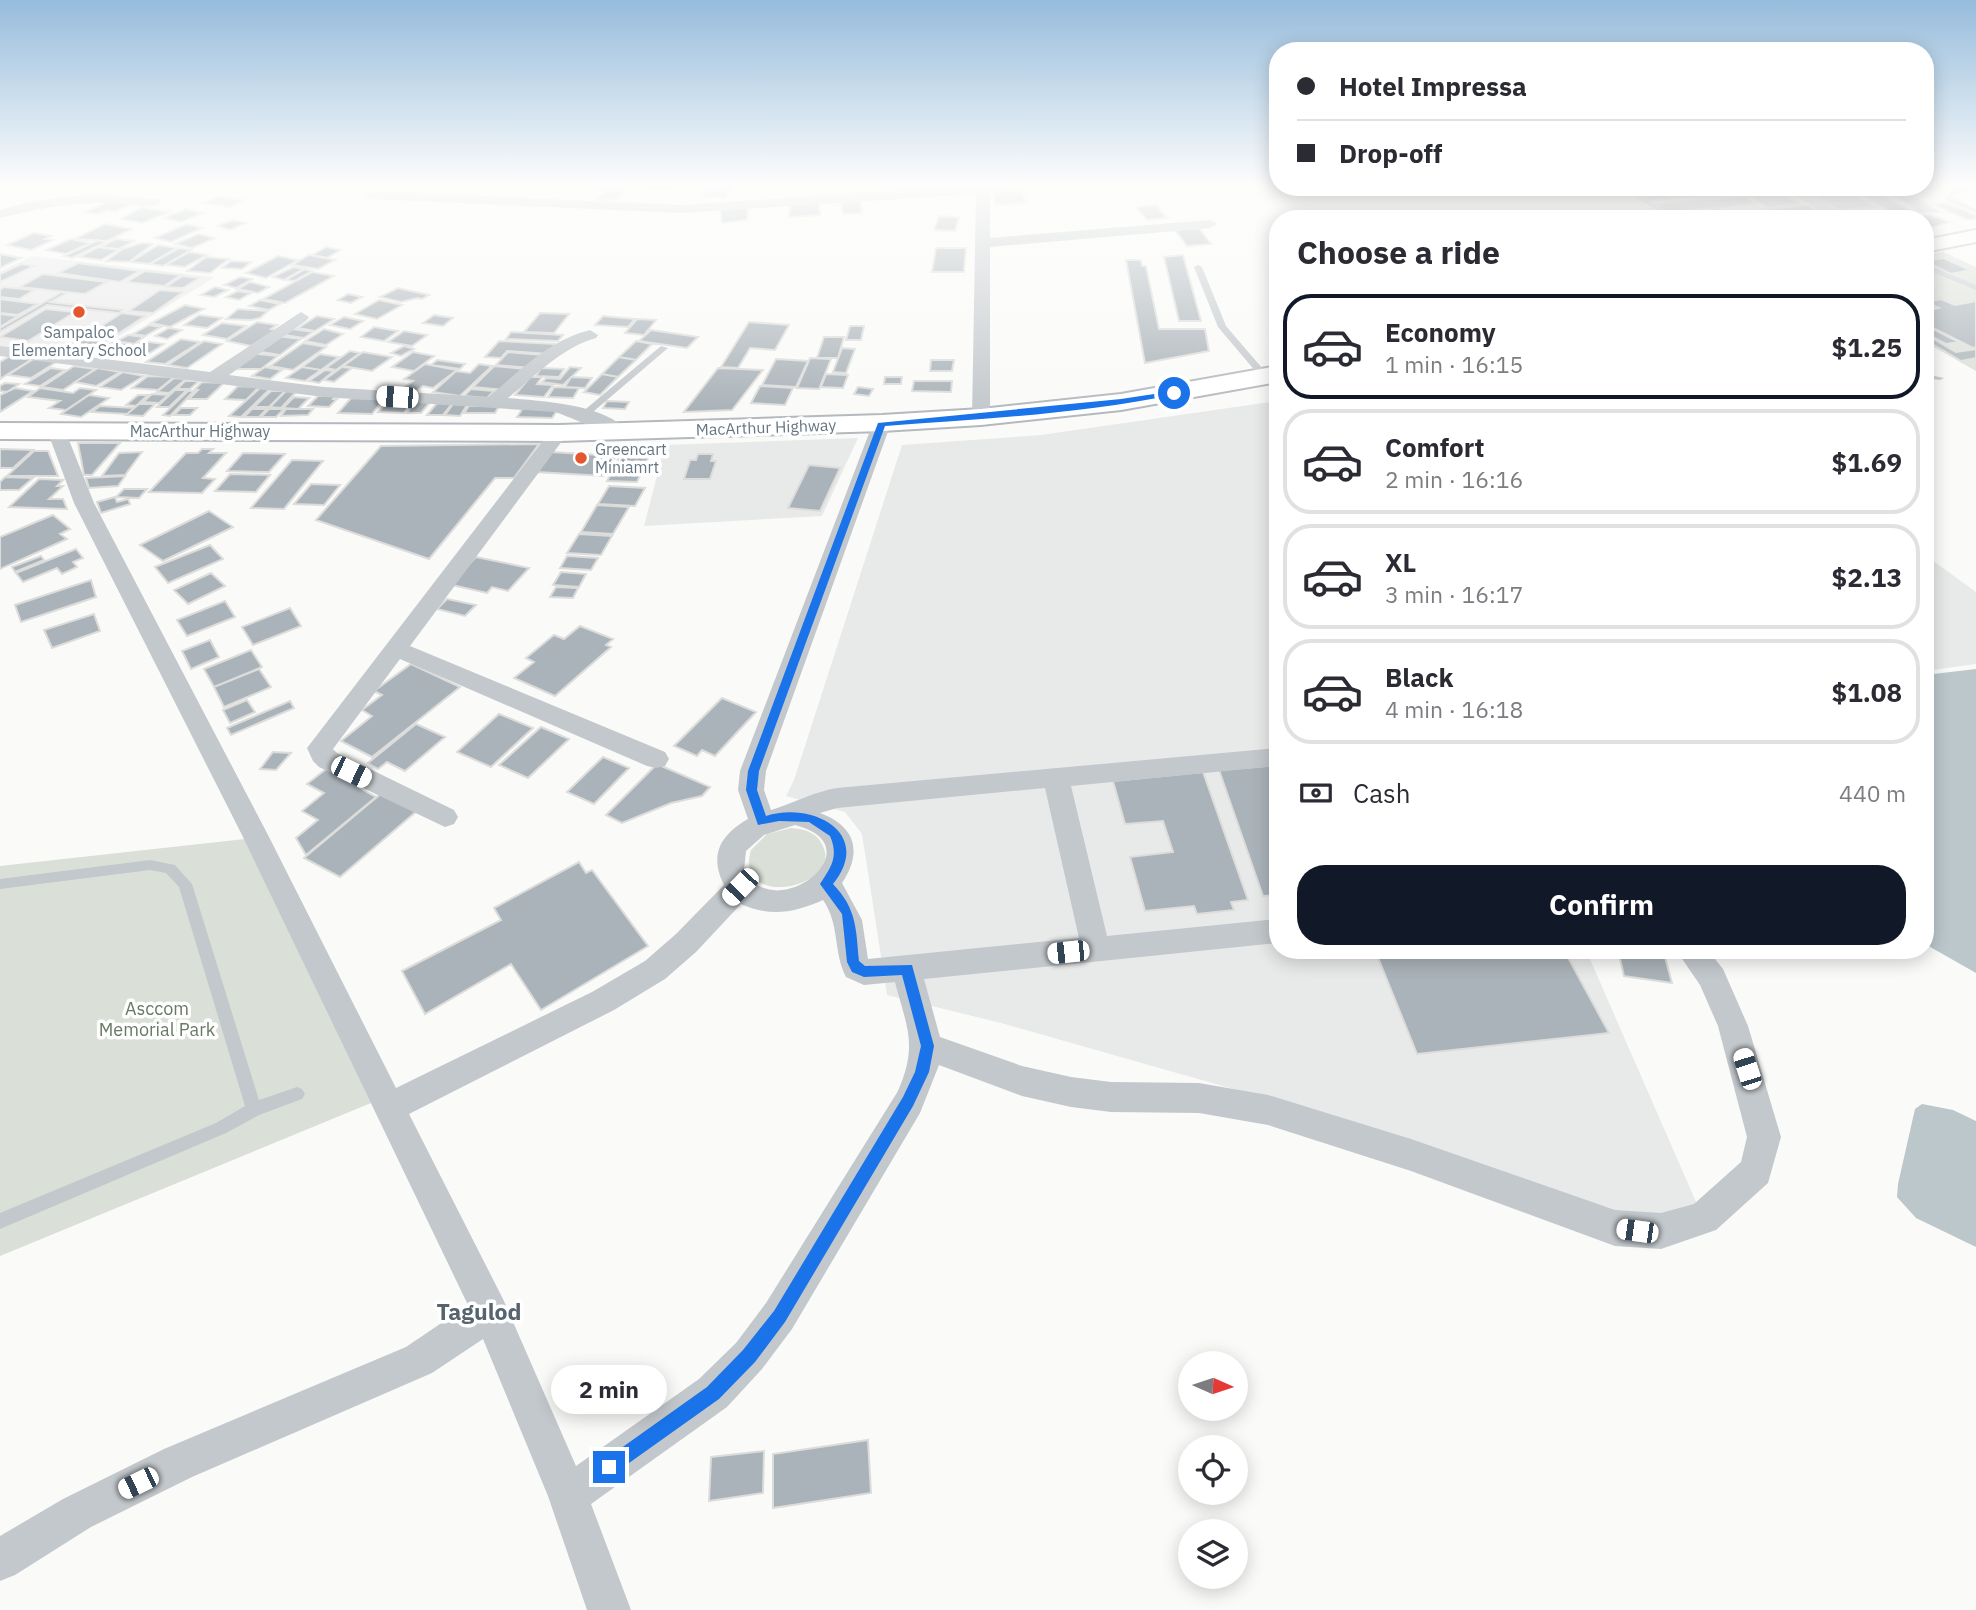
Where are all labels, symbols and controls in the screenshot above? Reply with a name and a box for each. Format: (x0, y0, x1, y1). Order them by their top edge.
text: Hotel Impressa (1339, 69, 1527, 103)
text: Drop-off (1339, 136, 1442, 170)
text: Choose a ride (1297, 231, 1500, 273)
marker: Sampaloc Elementary School (71, 304, 87, 320)
icon: car (1301, 315, 1364, 378)
text: Economy (1385, 315, 1496, 349)
place label: Sampaloc Elementary School (12, 322, 146, 360)
text: $1.25 (1832, 330, 1902, 364)
text: 1 min · 16:15 (1385, 349, 1523, 379)
route start (1158, 377, 1190, 409)
car (376, 385, 419, 409)
street label: MacArthur Highway (695, 415, 837, 439)
street label: MacArthur Highway (130, 421, 270, 441)
icon: car (1301, 430, 1364, 493)
text: Comfort (1385, 430, 1484, 464)
place label: Greencart Miniamrt (595, 439, 667, 477)
text: $1.69 (1832, 445, 1902, 479)
marker: Greencart Miniamrt (573, 450, 589, 466)
text: 2 min · 16:16 (1385, 464, 1523, 494)
icon: car (1301, 545, 1364, 608)
text: XL (1385, 545, 1416, 579)
text: $2.13 (1832, 560, 1902, 594)
text: 3 min · 16:17 (1385, 579, 1523, 609)
icon: car (1301, 660, 1364, 723)
text: Black (1385, 660, 1453, 694)
text: $1.08 (1832, 675, 1902, 709)
text: 4 min · 16:18 (1385, 694, 1523, 724)
car (328, 753, 375, 791)
icon: cash (1297, 774, 1335, 812)
text: Cash (1353, 776, 1410, 810)
text: 440 m (1839, 778, 1906, 808)
car (718, 865, 763, 909)
button: Confirm (1297, 865, 1906, 945)
car (1047, 939, 1090, 965)
park label: Asccom Memorial Park (99, 997, 216, 1041)
car (1731, 1046, 1764, 1092)
car (1615, 1218, 1660, 1244)
district label: Tagulod (436, 1296, 522, 1326)
north arrow (1178, 1351, 1248, 1421)
map controls (1178, 1351, 1248, 1589)
callout: 2 min (551, 1366, 667, 1414)
text: 2 min (579, 1374, 639, 1404)
button: locate (1178, 1435, 1248, 1505)
route end (593, 1451, 625, 1483)
car (115, 1464, 162, 1502)
button: layers (1178, 1519, 1248, 1589)

